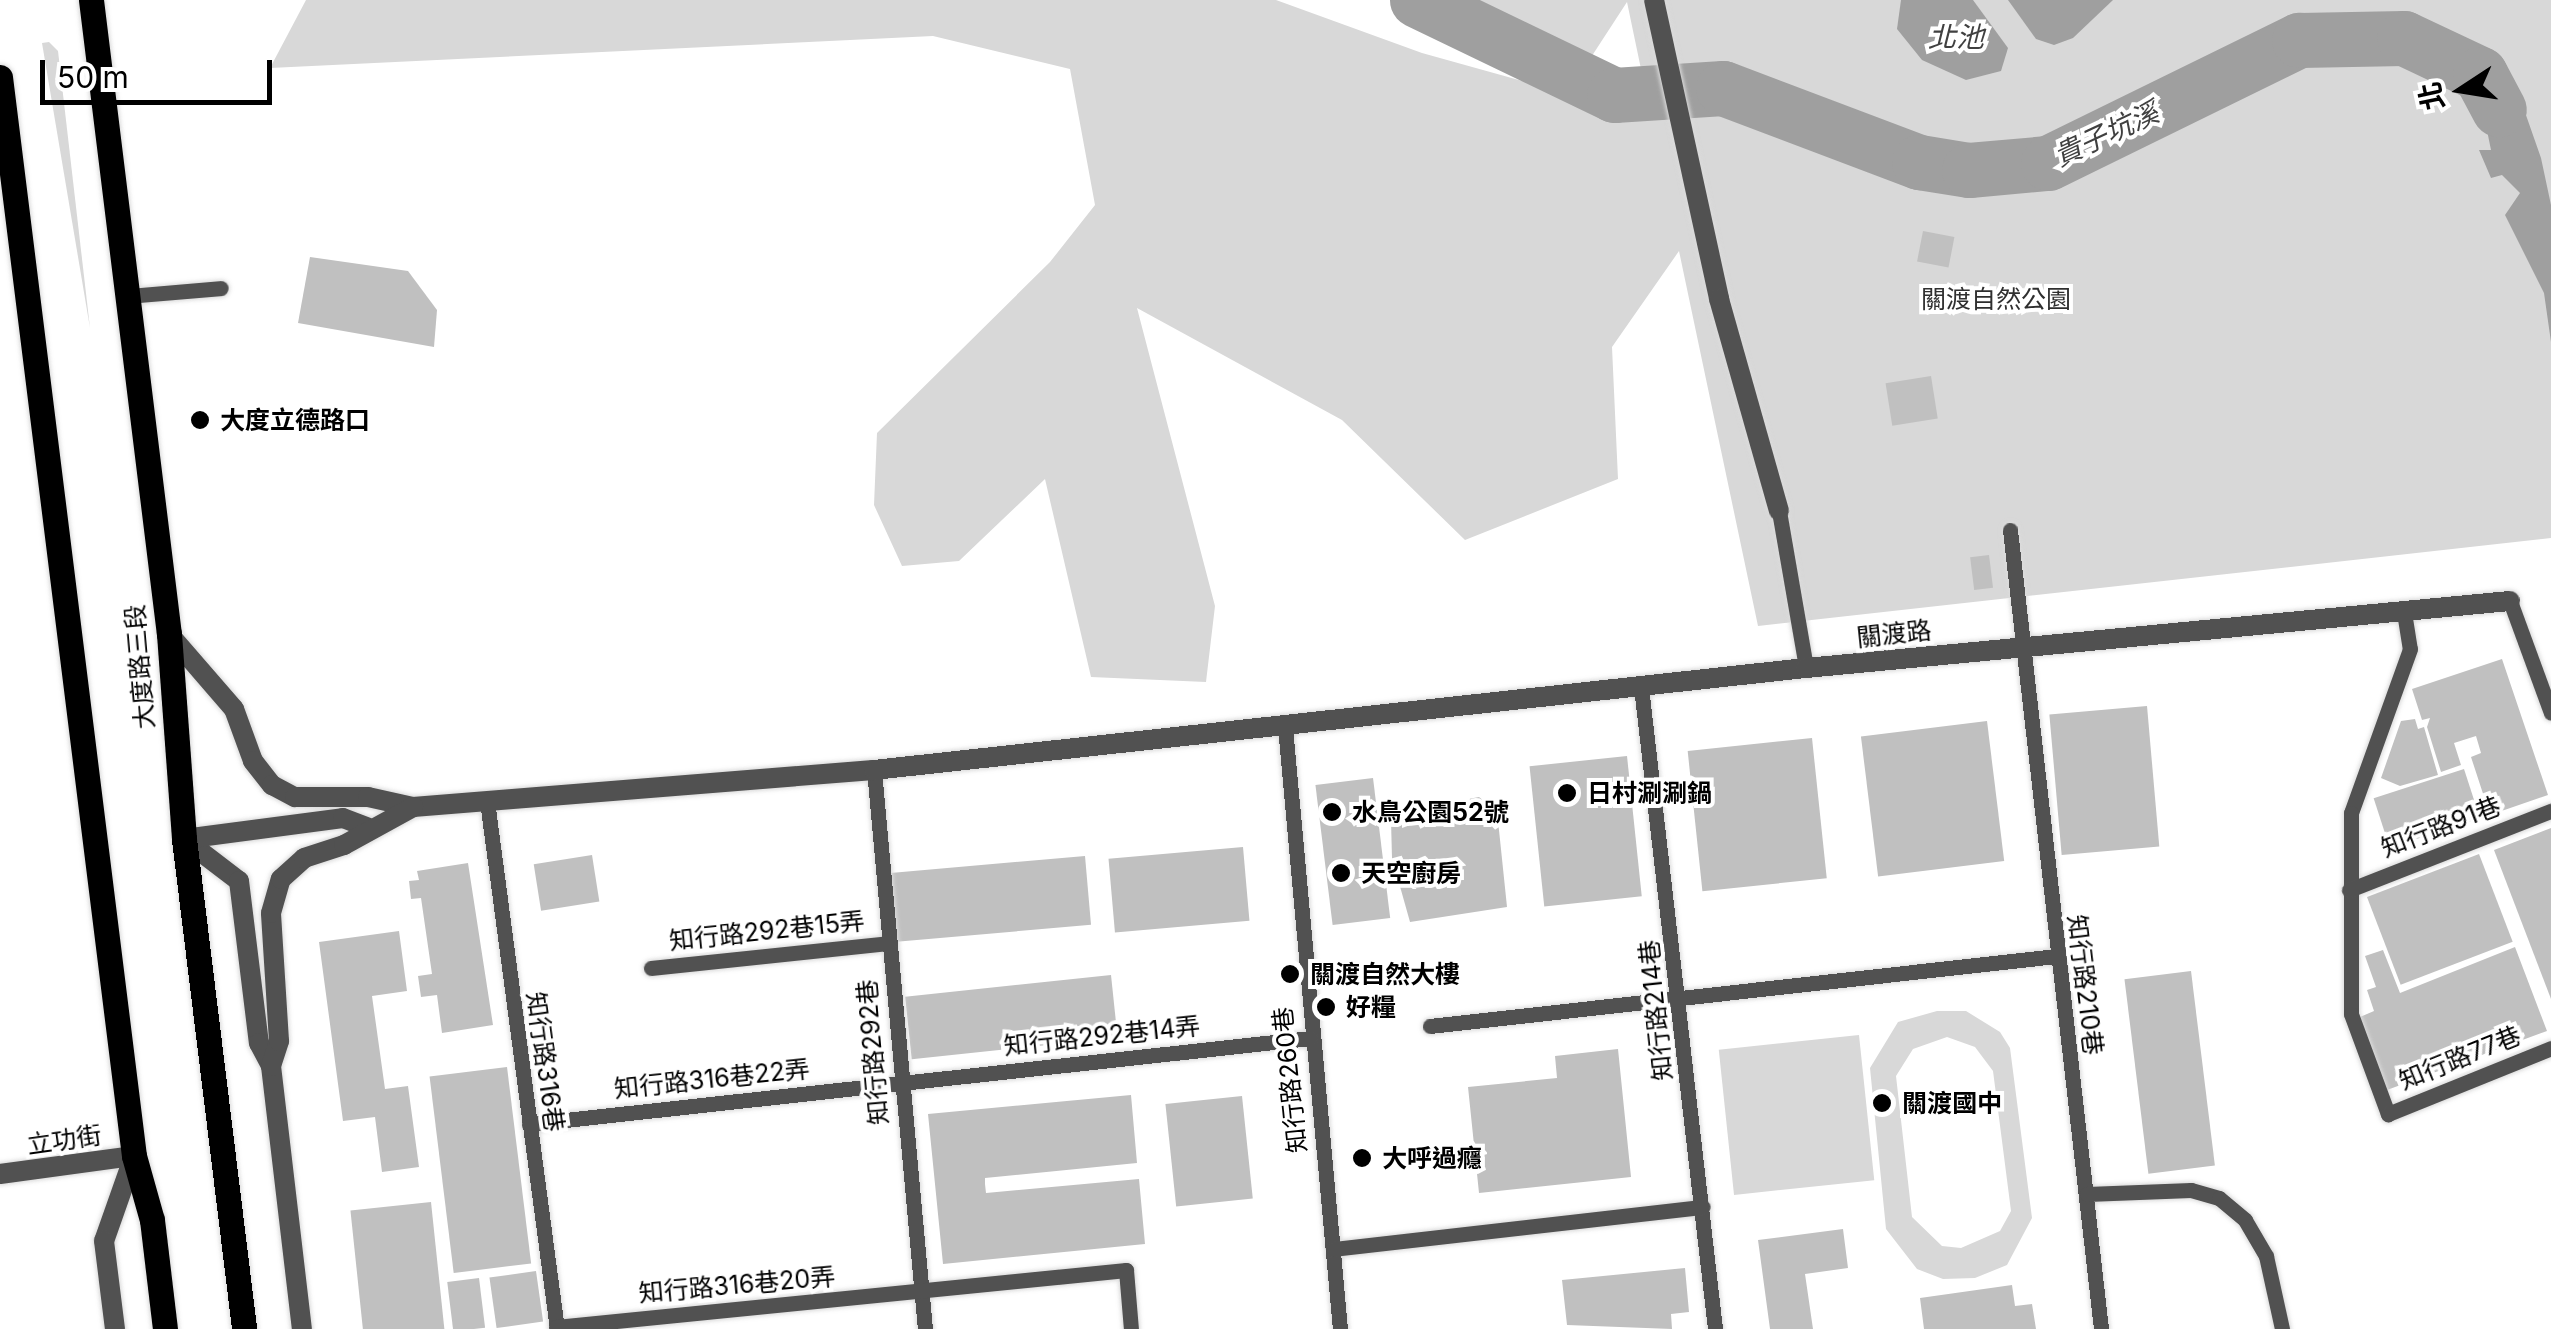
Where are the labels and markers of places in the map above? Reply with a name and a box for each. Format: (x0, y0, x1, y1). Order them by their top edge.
place label: 大度立德路口 (220, 405, 370, 435)
marker: 大度立德路口 (189, 409, 211, 431)
place label: 日村涮涮鍋 (1587, 778, 1712, 808)
marker: 日村涮涮鍋 (1556, 782, 1578, 804)
place label: 水鳥公園52號 (1352, 797, 1509, 827)
marker: 水鳥公園52號 (1321, 801, 1343, 823)
place label: 天空廚房 (1361, 858, 1461, 888)
marker: 天空廚房 (1330, 862, 1352, 884)
place label: 關渡自然大樓 (1310, 959, 1460, 989)
marker: 關渡自然大樓 (1279, 963, 1301, 985)
place label: 好糧 (1346, 992, 1396, 1022)
marker: 好糧 (1315, 996, 1337, 1018)
place label: 關渡國中 (1902, 1088, 2002, 1118)
marker: 關渡國中 (1871, 1092, 1893, 1114)
place label: 大呼過癮 (1382, 1143, 1482, 1173)
marker: 大呼過癮 (1351, 1147, 1373, 1169)

